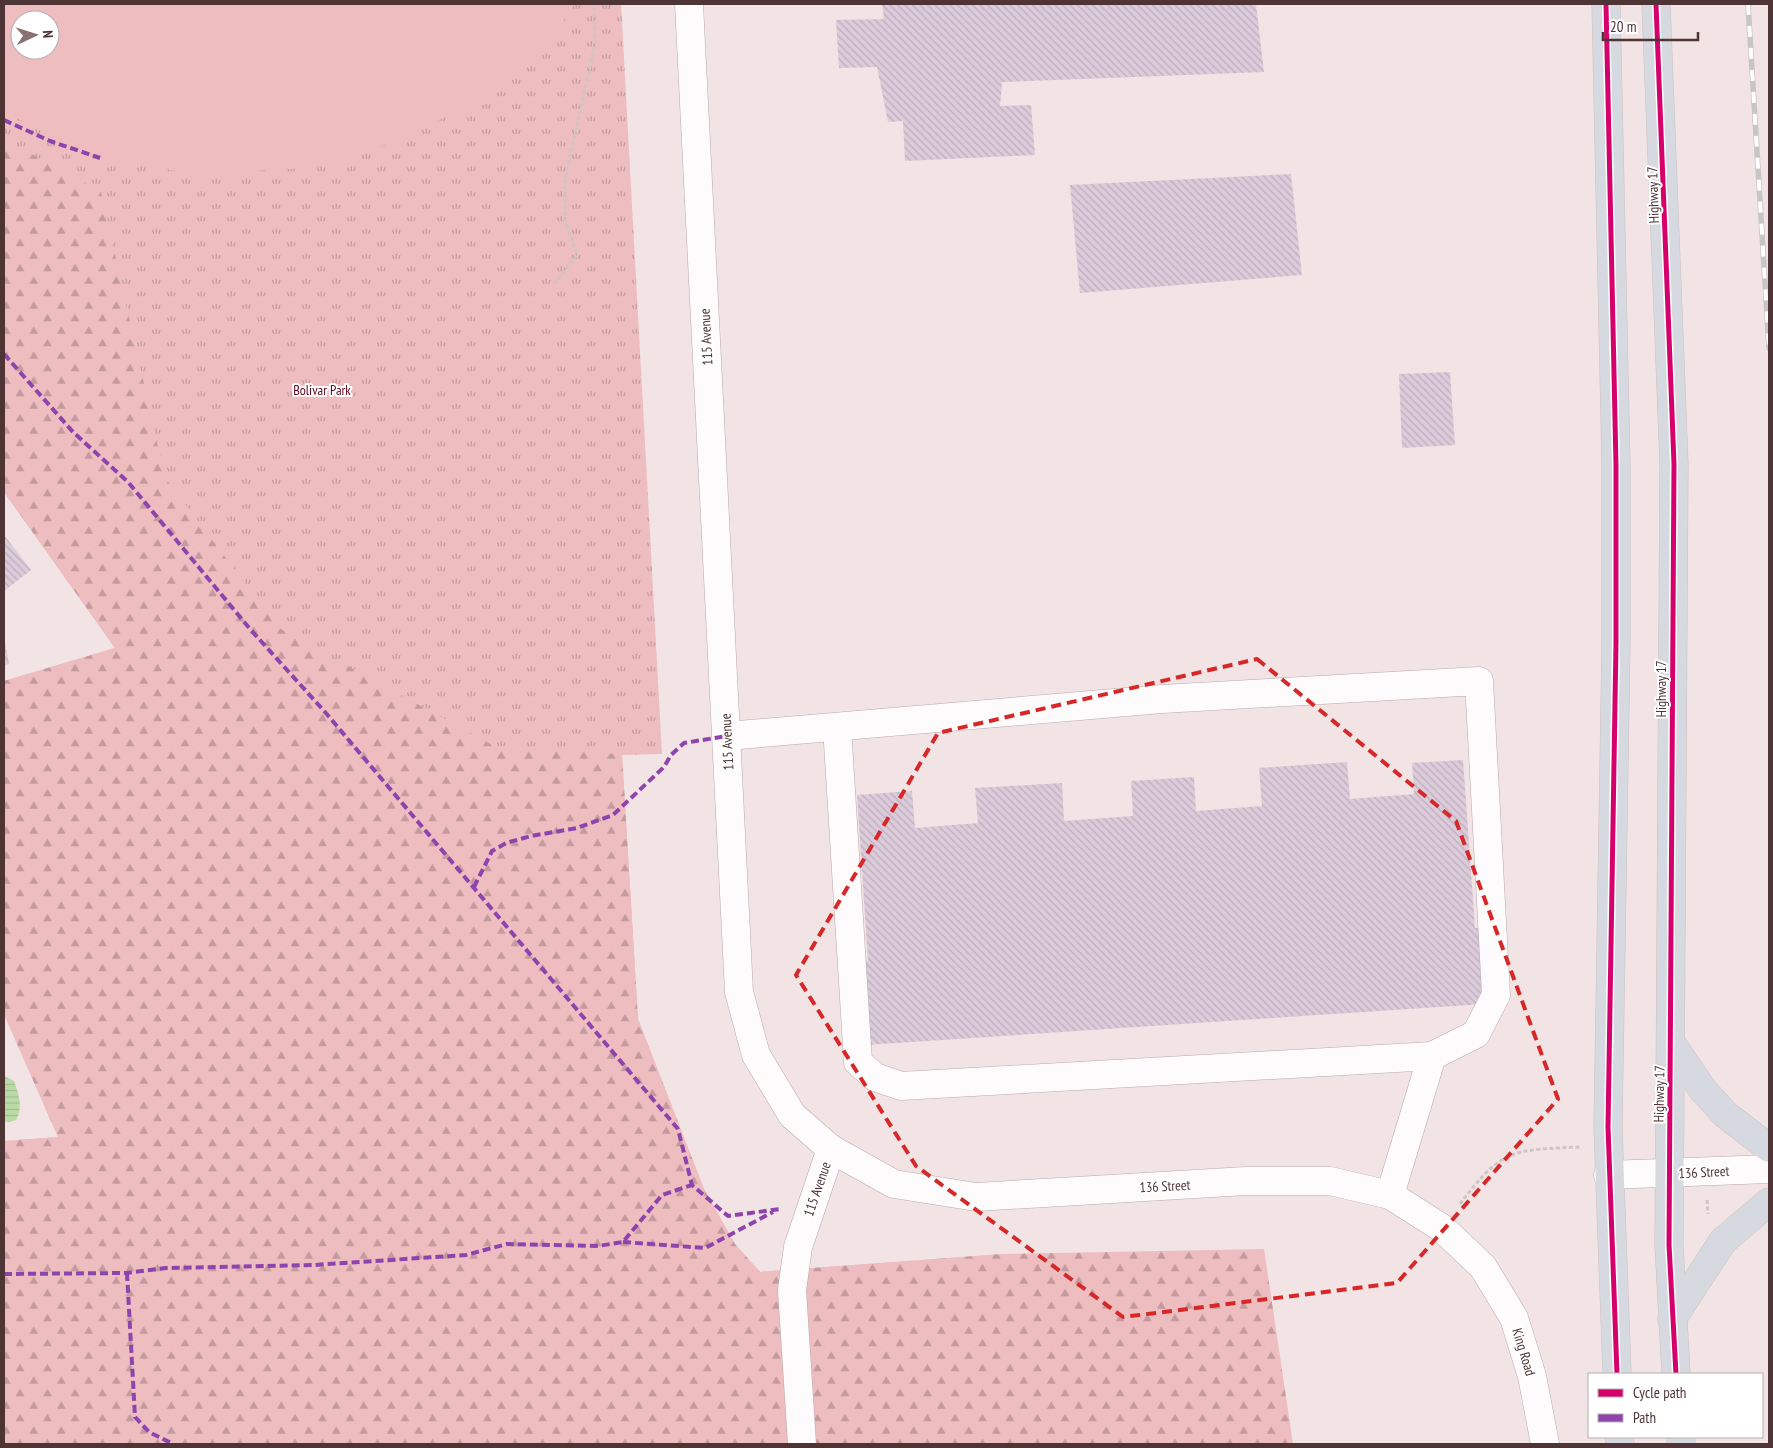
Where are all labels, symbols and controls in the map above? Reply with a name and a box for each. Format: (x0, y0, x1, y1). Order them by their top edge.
north arrow (10, 10, 60, 60)
scale bar (1603, 10, 1698, 42)
text: 20 m (1610, 17, 1636, 36)
text: N (39, 30, 57, 38)
street label: Highway 17 (1643, 166, 1663, 224)
street label: 115 Avenue (696, 308, 716, 366)
park label: Bolivar Park (293, 381, 351, 399)
street label: Highway 17 (1652, 660, 1670, 718)
street label: 115 Avenue (717, 713, 737, 771)
street label: Highway 17 (1650, 1065, 1668, 1123)
street label: 115 Avenue (799, 1159, 835, 1219)
street label: 136 Street (1678, 1162, 1730, 1182)
street label: 136 Street (1139, 1176, 1191, 1196)
street label: King Road (1508, 1326, 1540, 1378)
legend (1588, 1373, 1763, 1438)
text: Cycle path (1633, 1383, 1686, 1402)
text: Path (1633, 1408, 1656, 1427)

